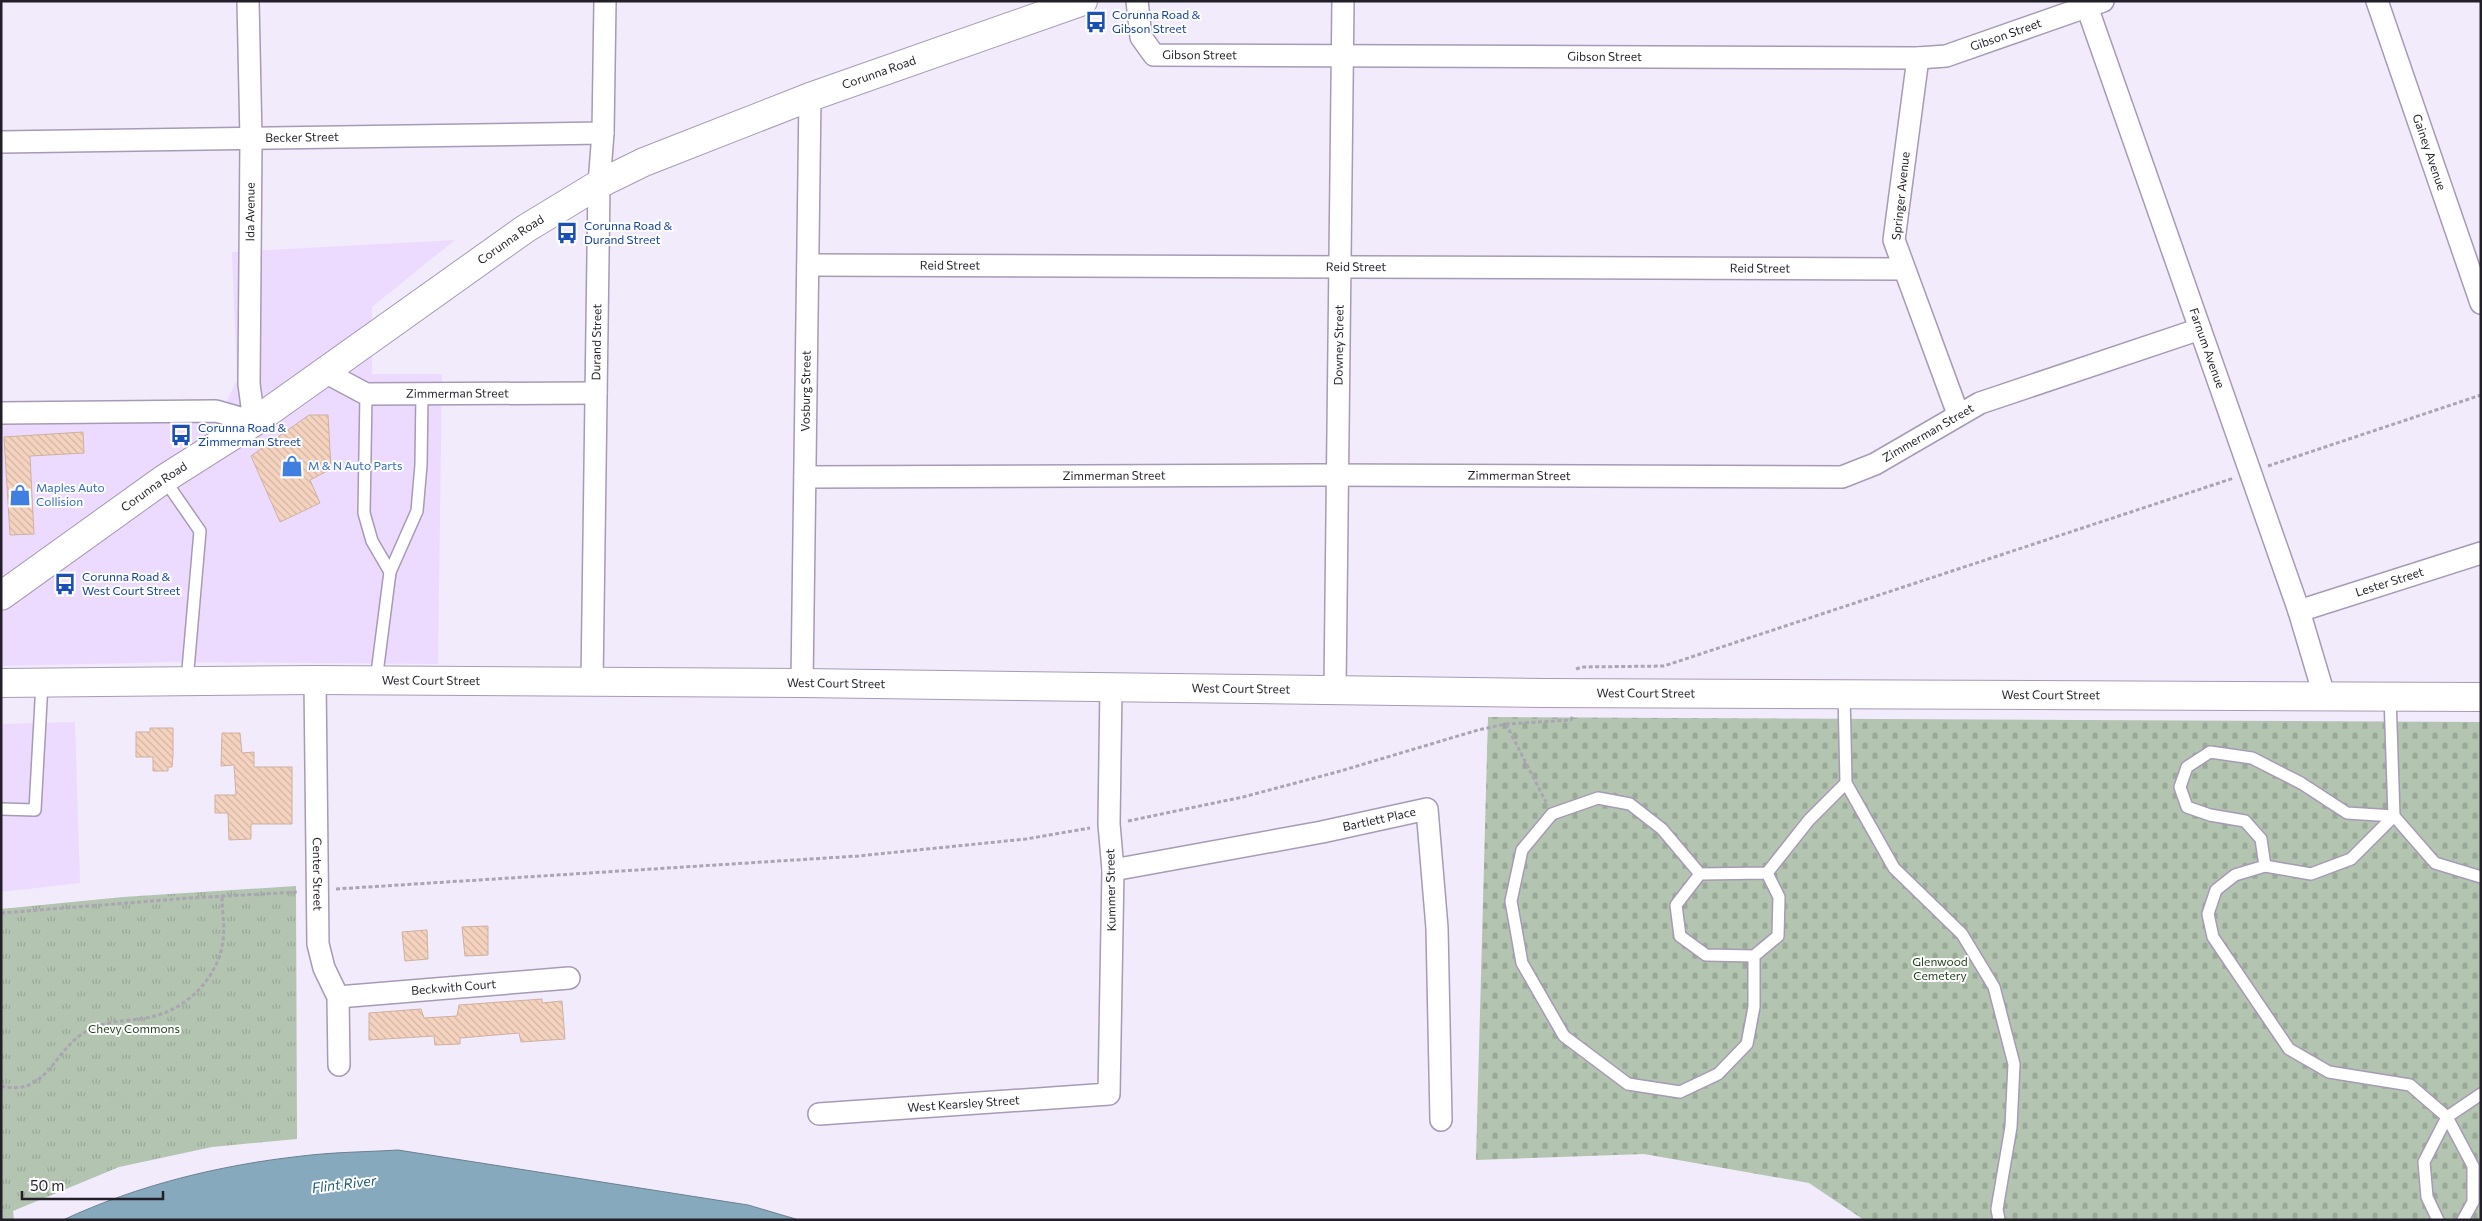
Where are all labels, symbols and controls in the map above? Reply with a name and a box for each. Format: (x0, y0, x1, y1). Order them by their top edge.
place label: Corunna Road & Gibson Street (1112, 7, 1201, 35)
bus stop icon: Corunna Road & Gibson Street (1083, 9, 1109, 35)
street label: Gibson Street (1968, 15, 2043, 53)
street label: Gibson Street (1162, 47, 1237, 61)
street label: Gibson Street (1567, 49, 1642, 63)
street label: Corunna Road (840, 52, 918, 91)
street label: Gainey Avenue (2410, 112, 2450, 192)
street label: Becker Street (265, 129, 339, 144)
street label: Springer Avenue (1888, 151, 1912, 241)
street label: Ida Avenue (242, 182, 257, 241)
street label: Corunna Road (474, 211, 546, 267)
place label: Corunna Road & Durand Street (584, 218, 673, 246)
bus stop icon: Corunna Road & Durand Street (554, 220, 580, 246)
street label: Reid Street (920, 257, 980, 272)
street label: Reid Street (1326, 259, 1386, 273)
street label: Reid Street (1730, 260, 1790, 275)
street label: Durand Street (588, 304, 603, 380)
street label: Downey Street (1331, 304, 1345, 386)
street label: Farnum Avenue (2187, 306, 2228, 390)
street label: Vosburg Street (797, 350, 813, 432)
street label: Zimmerman Street (406, 385, 509, 400)
street label: Zimmerman Street (1880, 400, 1976, 464)
place label: Corunna Road & Zimmerman Street (198, 420, 301, 448)
bus stop icon: Corunna Road & Zimmerman Street (168, 422, 194, 448)
shop icon: M & N Auto Parts (279, 453, 305, 479)
street label: Corunna Road (118, 458, 189, 514)
place label: M & N Auto Parts (308, 458, 402, 472)
street label: Zimmerman Street (1062, 468, 1166, 482)
street label: Zimmerman Street (1467, 468, 1571, 482)
place label: Maples Auto Collision (36, 480, 105, 508)
shop icon: Maples Auto Collision (7, 482, 33, 508)
street label: Lester Street (2353, 564, 2425, 599)
place label: Corunna Road & West Court Street (82, 569, 180, 597)
bus stop icon: Corunna Road & West Court Street (52, 571, 78, 597)
street label: West Court Street (382, 672, 480, 687)
street label: West Court Street (787, 675, 885, 690)
street label: West Court Street (1192, 680, 1290, 696)
street label: West Court Street (1597, 685, 1695, 700)
street label: West Court Street (2002, 687, 2100, 701)
street label: Bartlett Place (1341, 804, 1417, 833)
street label: Center Street (311, 837, 326, 911)
street label: Kummer Street (1102, 848, 1118, 932)
park label: Glenwood Cemetery (1912, 954, 1968, 982)
street label: Beckwith Court (410, 976, 497, 997)
park label: Chevy Commons (88, 1021, 180, 1035)
street label: West Kearsley Street (907, 1092, 1020, 1114)
scale bar (22, 1168, 164, 1200)
water label: Flint River (311, 1171, 377, 1196)
text: 50 m (30, 1176, 64, 1194)

